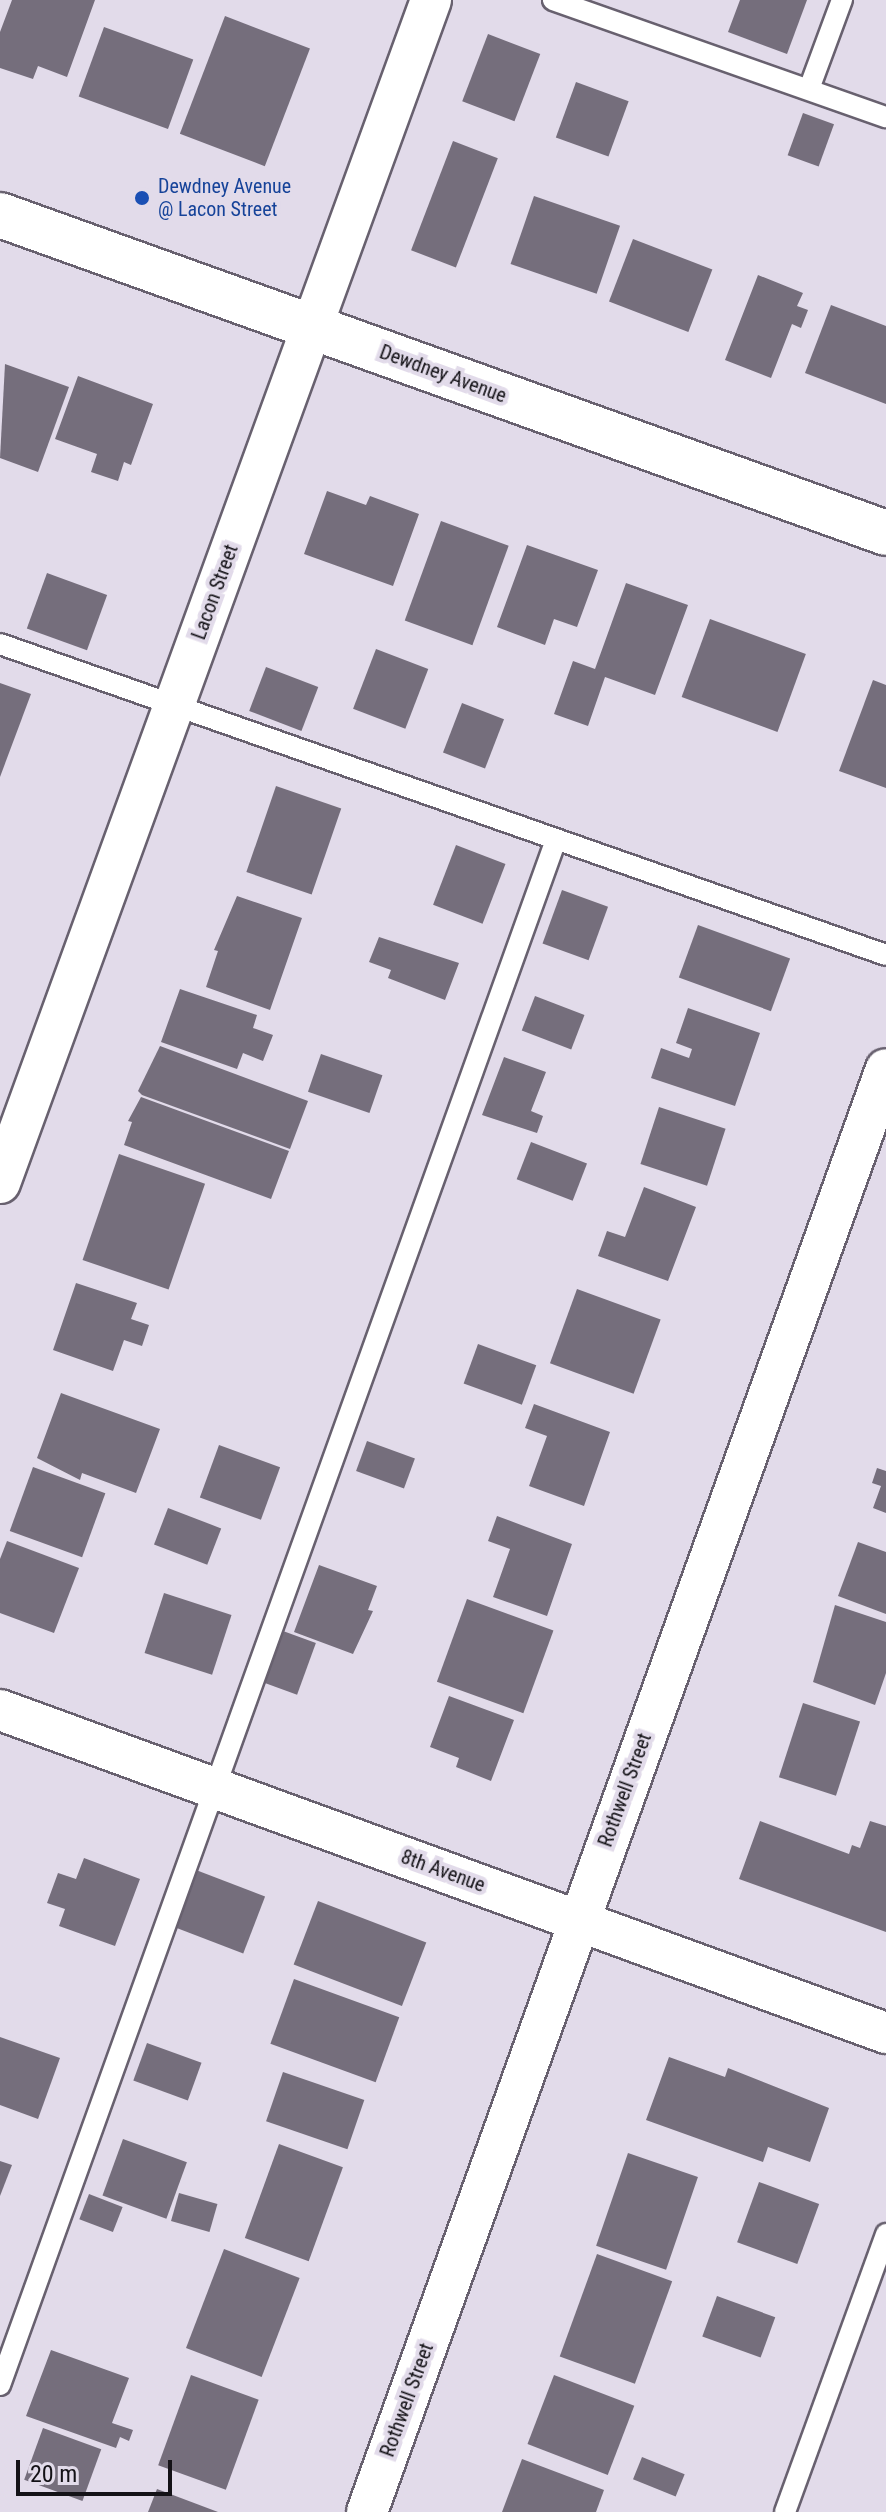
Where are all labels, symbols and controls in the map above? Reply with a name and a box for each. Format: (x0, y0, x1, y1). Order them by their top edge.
place label: Dewdney Avenue @ Lacon Street (158, 174, 291, 221)
marker: Dewdney Avenue @ Lacon Street (133, 189, 151, 207)
street label: Dewdney Avenue (376, 340, 510, 408)
street label: Lacon Street (187, 541, 243, 643)
street label: Rothwell Street (593, 1730, 657, 1850)
street label: 8th Avenue (398, 1845, 488, 1897)
street label: Rothwell Street (375, 2340, 439, 2460)
scale bar (20, 2444, 176, 2494)
text: 20 m (30, 2460, 77, 2488)

